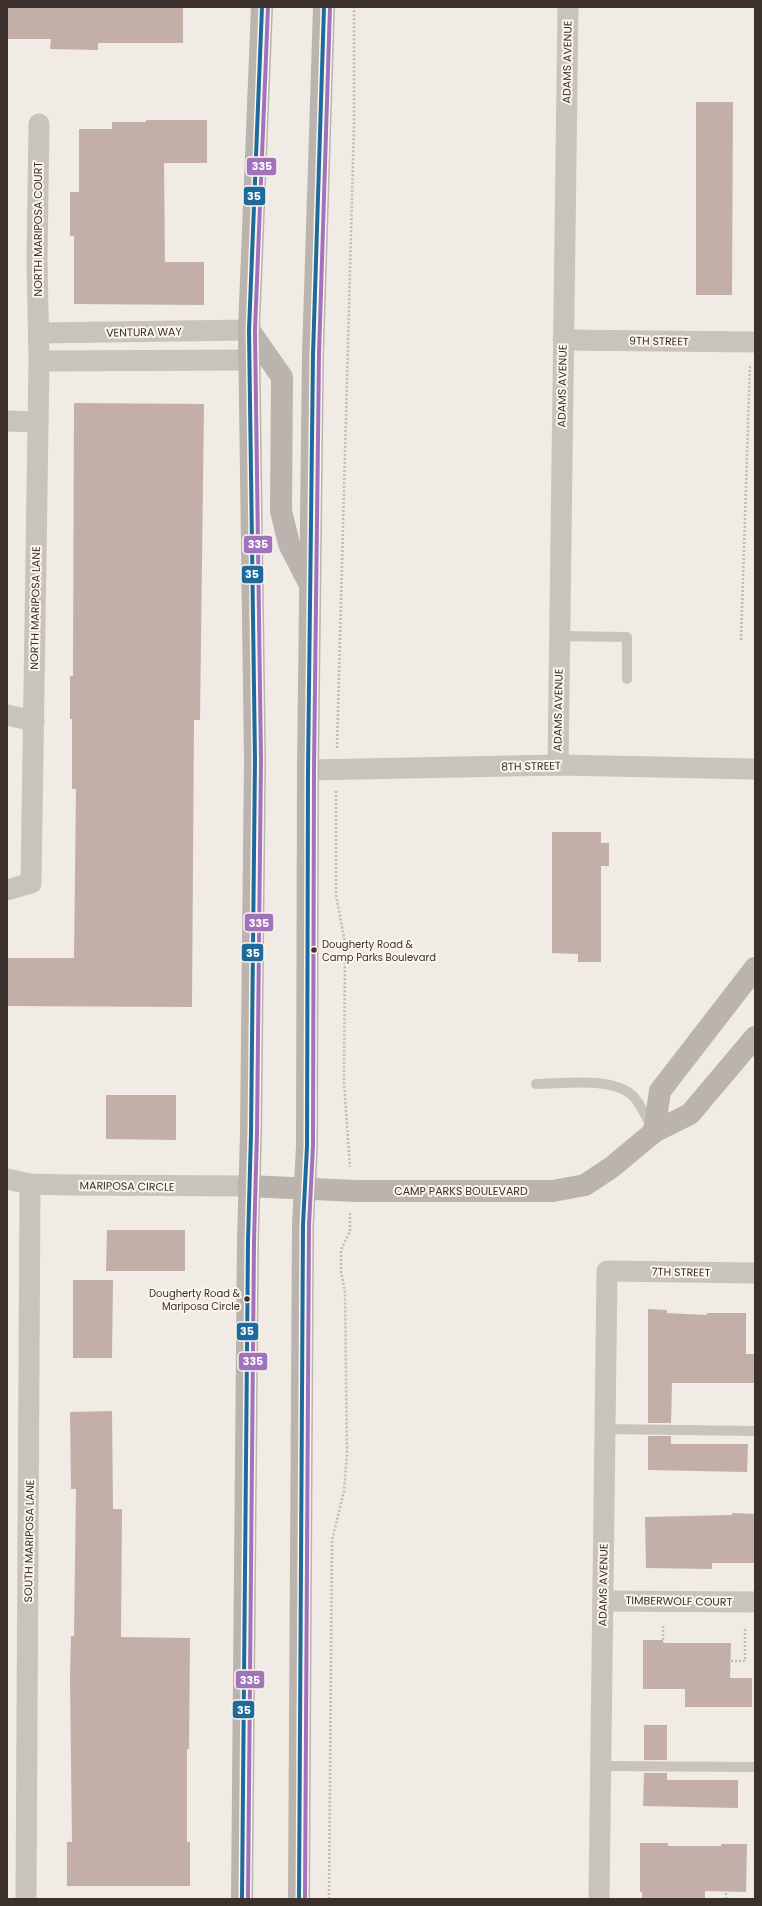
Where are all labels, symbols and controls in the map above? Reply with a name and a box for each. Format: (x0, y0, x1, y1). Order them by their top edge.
street label: ADAMS AVENUE (558, 20, 576, 104)
line badge: 335 (246, 157, 277, 176)
text: 335 (252, 158, 272, 174)
street label: NORTH MARIPOSA COURT (30, 162, 46, 296)
line badge: 35 (243, 186, 266, 206)
text: 35 (247, 188, 261, 204)
street label: VENTURA WAY (106, 323, 183, 341)
street label: 9TH STREET (629, 332, 689, 350)
street label: ADAMS AVENUE (553, 344, 571, 428)
line badge: 335 (243, 535, 273, 554)
text: 335 (248, 536, 268, 552)
street label: NORTH MARIPOSA LANE (26, 546, 44, 670)
line badge: 35 (241, 565, 264, 584)
text: 35 (245, 566, 259, 582)
street label: ADAMS AVENUE (549, 668, 567, 752)
street label: 8TH STREET (501, 757, 561, 775)
line badge: 335 (244, 913, 274, 932)
text: 335 (249, 915, 269, 931)
place label: Dougherty Road & Camp Parks Boulevard (322, 937, 436, 965)
line badge: 35 (241, 943, 264, 962)
text: 35 (246, 945, 260, 961)
marker: Dougherty Road & Camp Parks Boulevard (309, 945, 319, 955)
street label: MARIPOSA CIRCLE (79, 1177, 175, 1195)
street label: CAMP PARKS BOULEVARD (394, 1183, 528, 1199)
street label: 7TH STREET (651, 1263, 711, 1281)
place label: Dougherty Road & Mariposa Circle (149, 1286, 241, 1314)
marker: Dougherty Road & Mariposa Circle (242, 1294, 252, 1304)
line badge: 35 (236, 1322, 259, 1341)
text: 35 (240, 1323, 254, 1339)
line badge: 335 (238, 1352, 268, 1371)
text: 335 (243, 1353, 263, 1369)
street label: SOUTH MARIPOSA LANE (20, 1480, 38, 1602)
street label: ADAMS AVENUE (594, 1543, 612, 1627)
street label: TIMBERWOLF COURT (625, 1592, 733, 1610)
line badge: 335 (235, 1670, 265, 1689)
text: 335 (240, 1672, 260, 1688)
line badge: 35 (232, 1700, 255, 1719)
text: 35 (237, 1702, 251, 1718)

